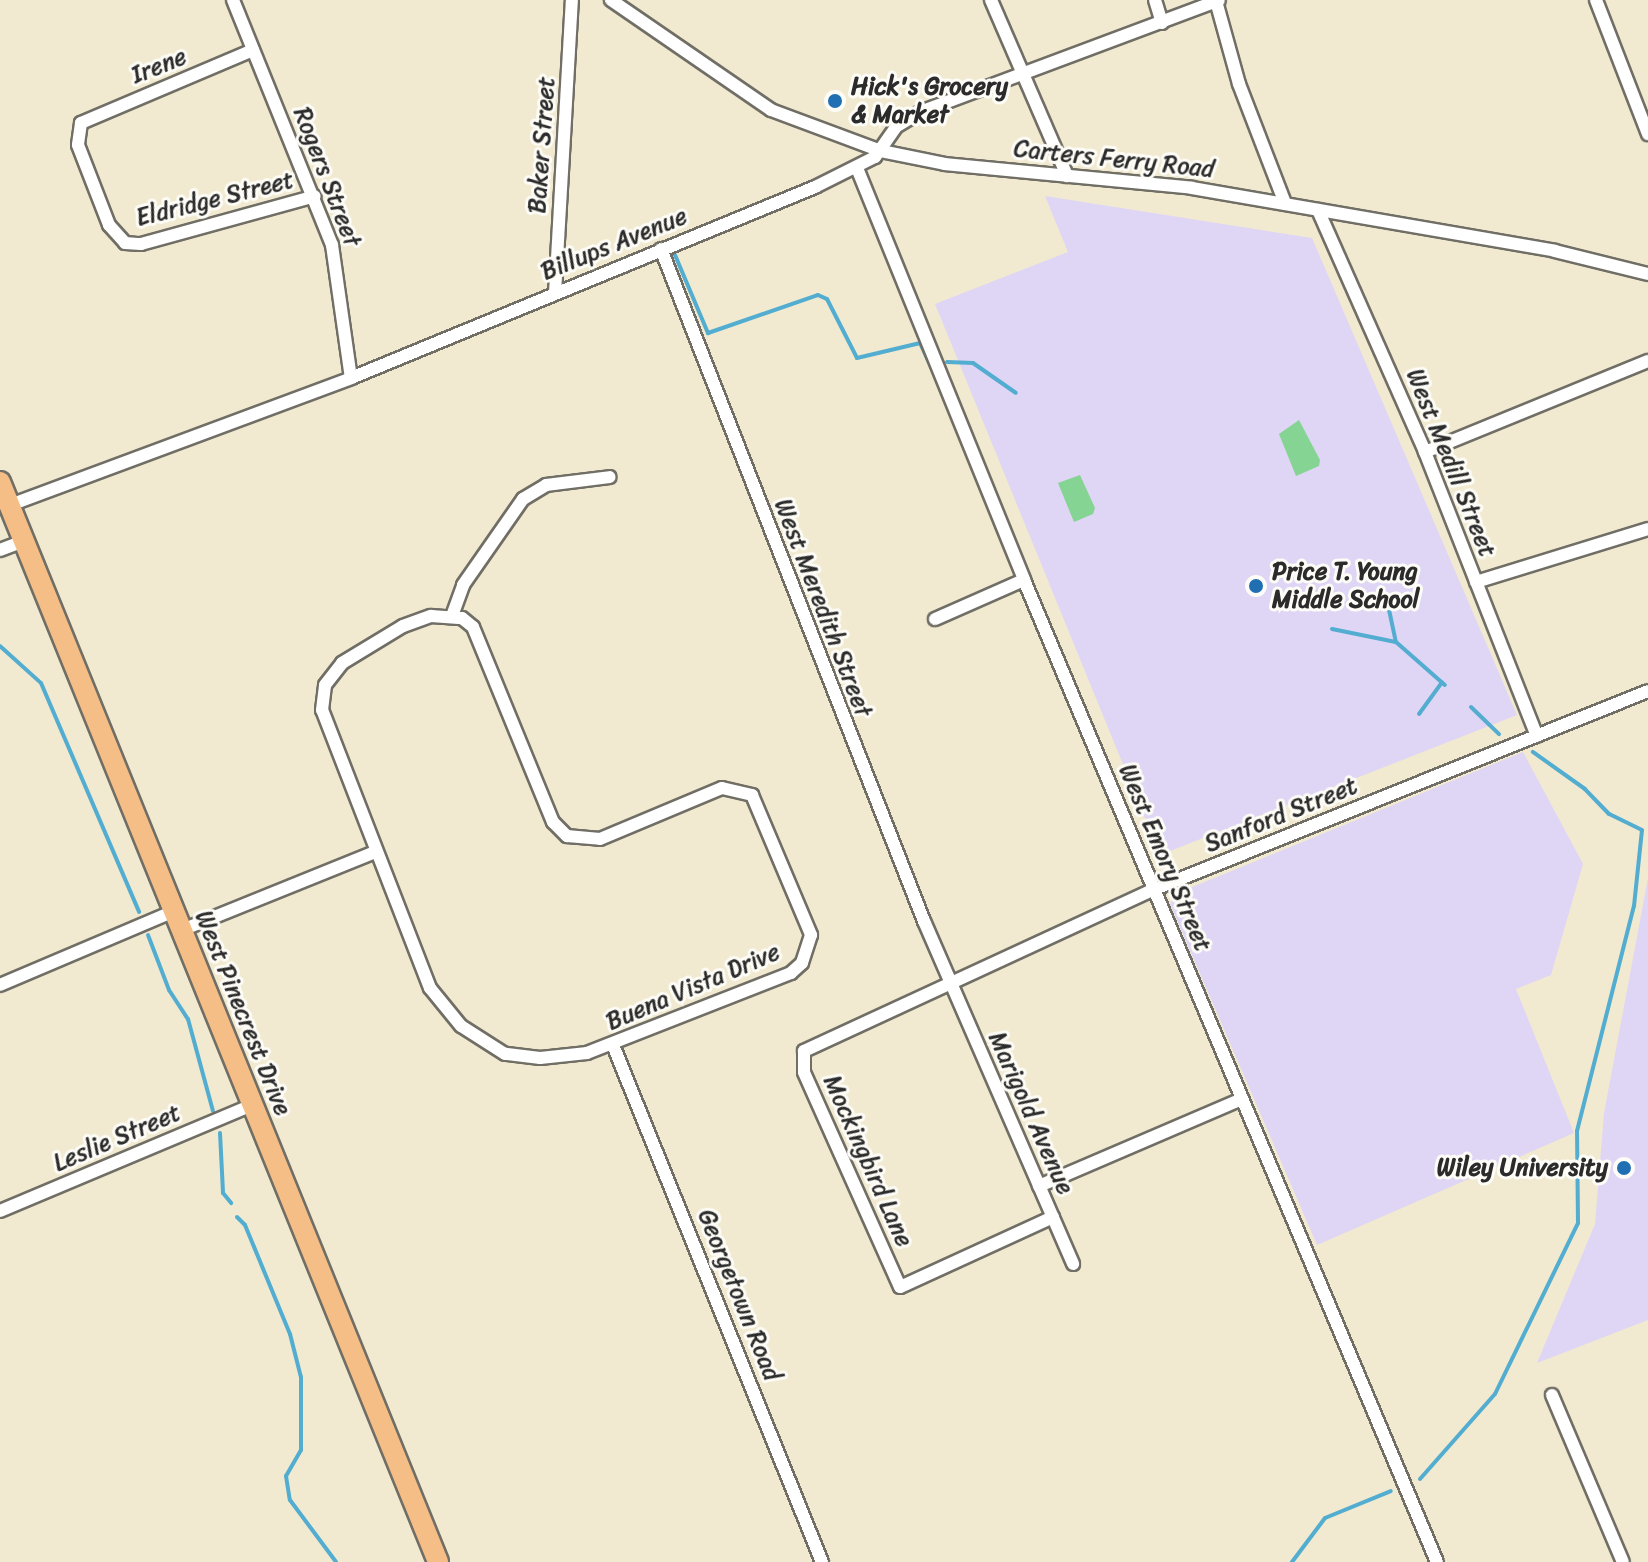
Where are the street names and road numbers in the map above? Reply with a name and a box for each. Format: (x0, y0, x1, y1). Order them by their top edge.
street label: Irene (127, 42, 191, 90)
street label: Baker Street (523, 75, 561, 215)
street label: Rogers Street (287, 103, 367, 251)
street label: Carters Ferry Road (1012, 134, 1216, 184)
street label: Eldridge Street (133, 165, 297, 233)
street label: Billups Avenue (537, 202, 691, 286)
street label: West Medill Street (1400, 365, 1502, 561)
street label: West Meredith Street (768, 495, 878, 721)
street label: West Emory Street (1113, 760, 1217, 956)
street label: Sanford Street (1201, 771, 1361, 859)
street label: West Pinecrest Drive (188, 905, 298, 1121)
street label: Buena Vista Drive (602, 937, 784, 1037)
street label: Marigold Avenue (982, 1027, 1080, 1199)
street label: Mockingbird Lane (817, 1071, 919, 1251)
street label: Leslie Street (49, 1098, 185, 1178)
street label: Georgetown Road (692, 1205, 786, 1385)

